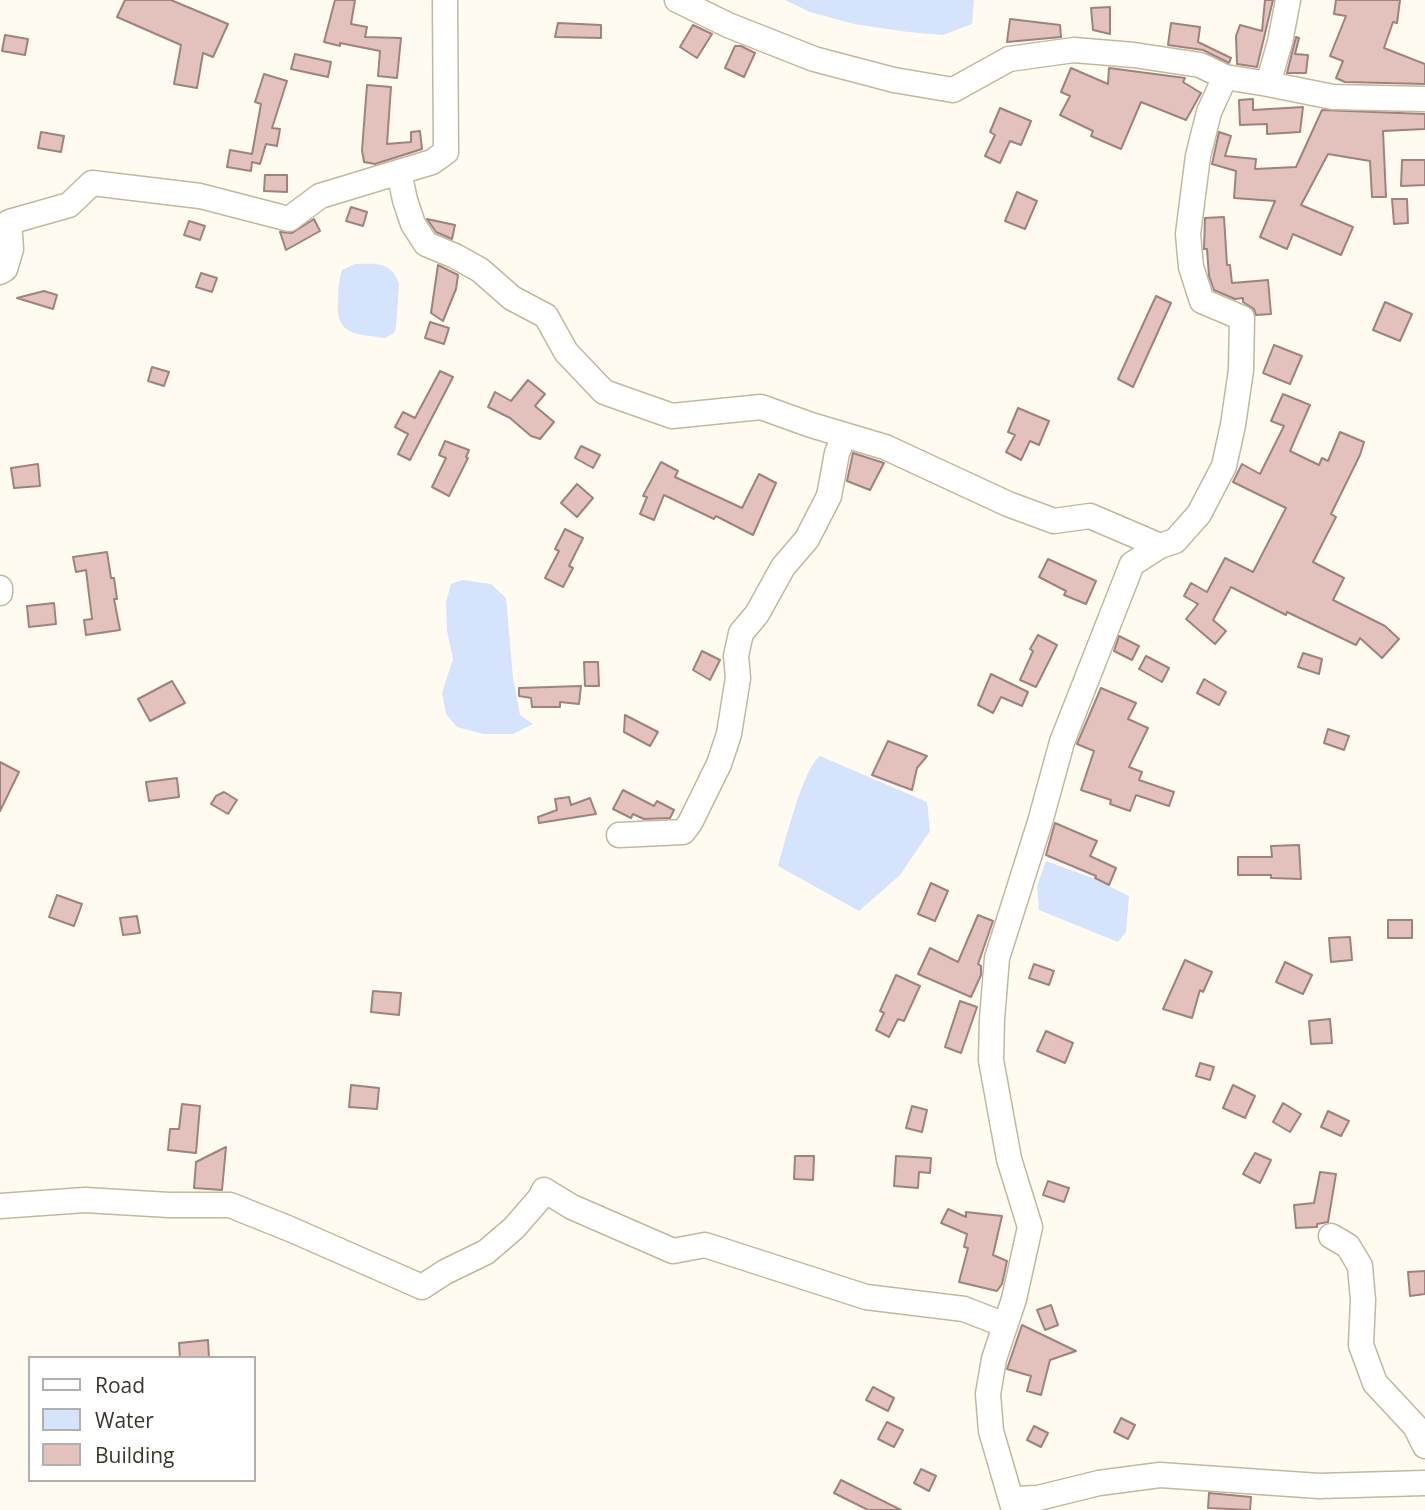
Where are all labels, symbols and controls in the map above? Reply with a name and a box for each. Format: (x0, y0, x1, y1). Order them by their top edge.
legend (28, 1356, 256, 1482)
text: Road (95, 1371, 145, 1399)
text: Water (95, 1406, 154, 1434)
text: Building (95, 1441, 174, 1469)

